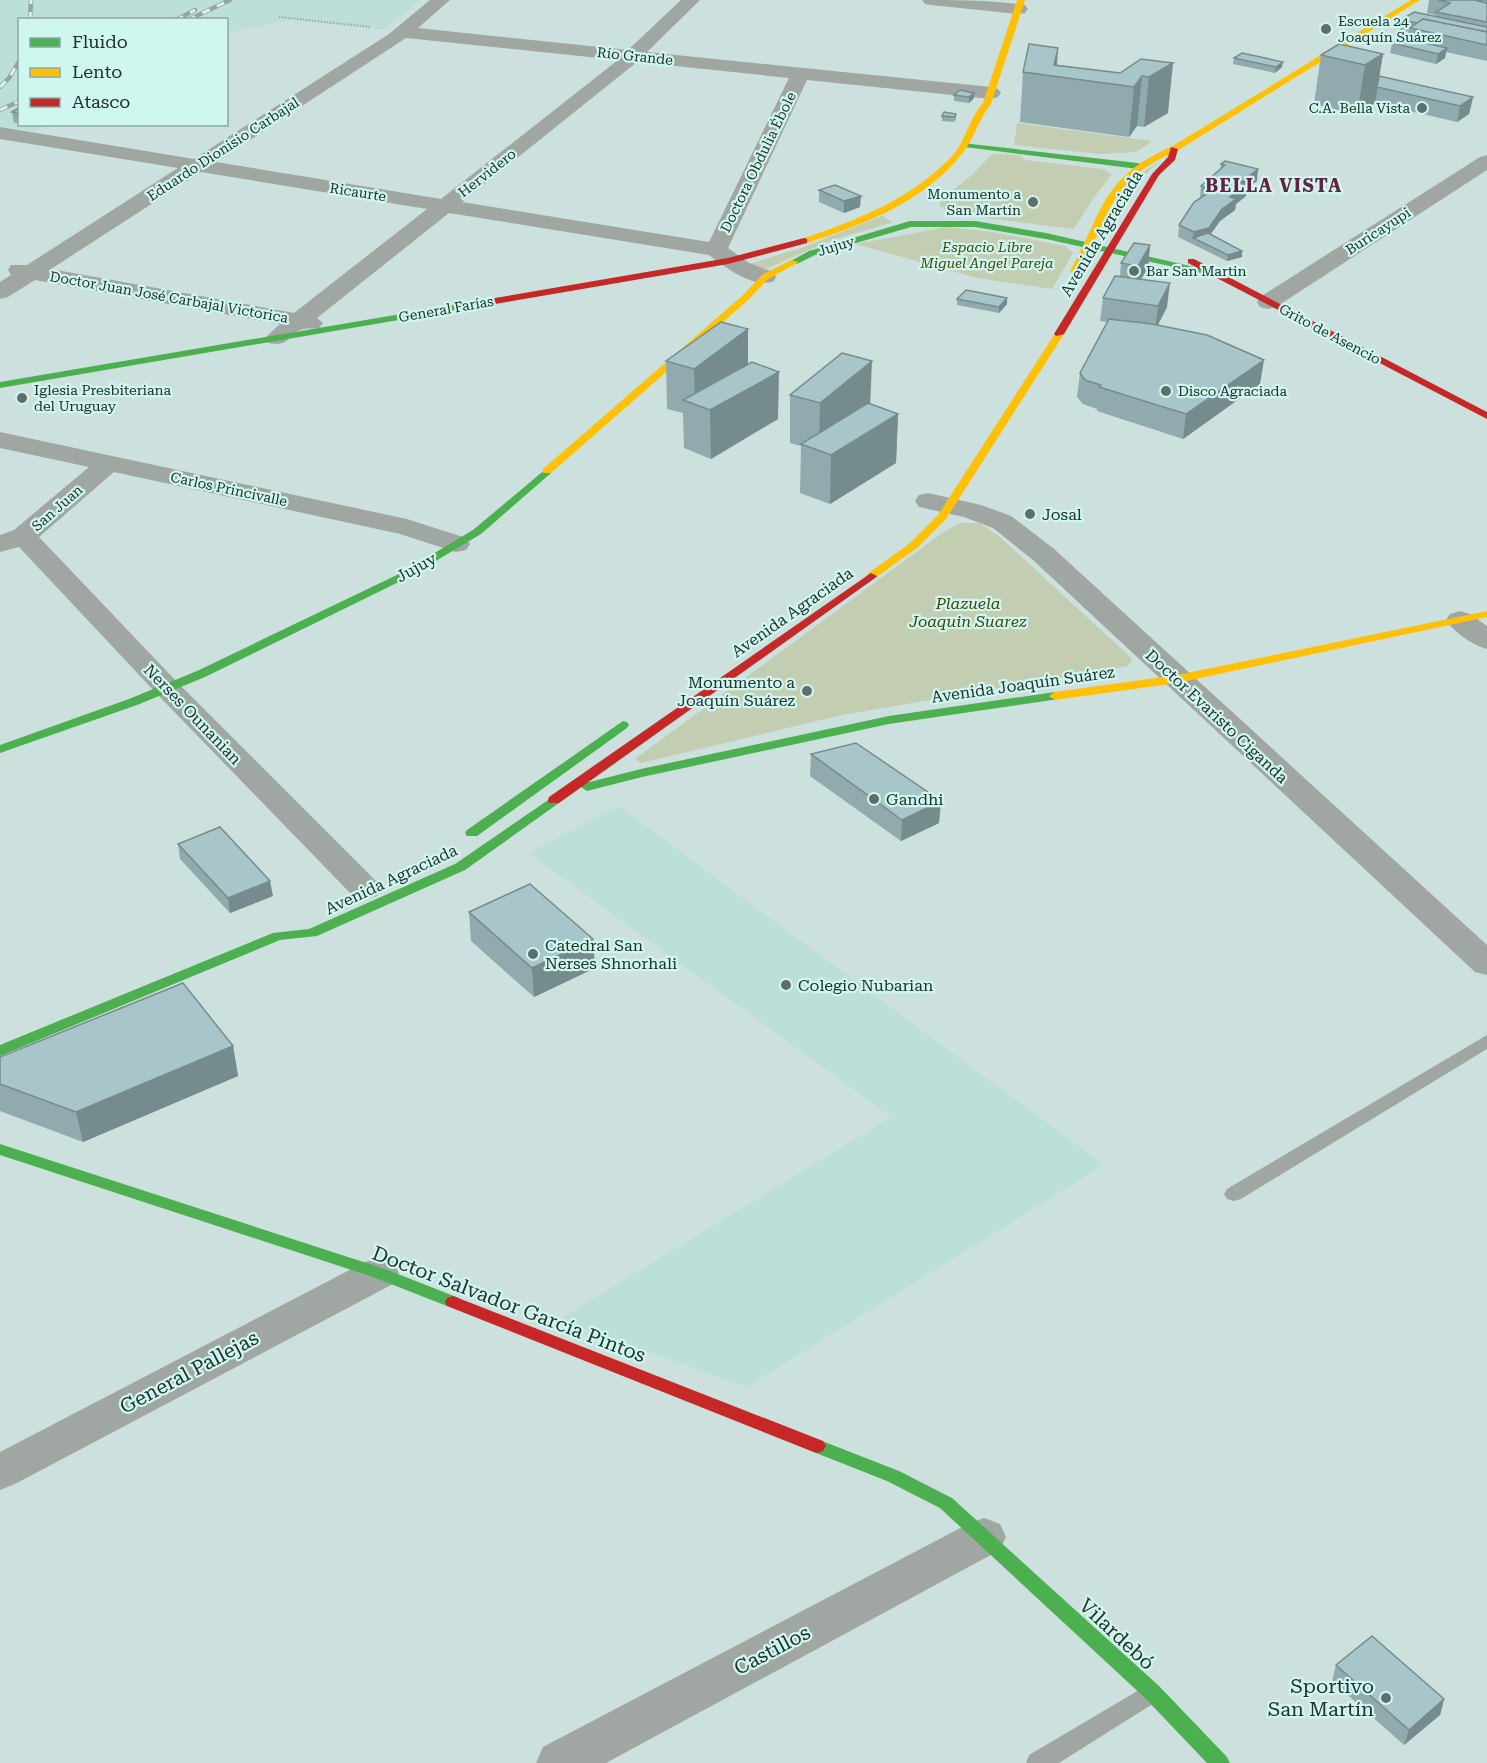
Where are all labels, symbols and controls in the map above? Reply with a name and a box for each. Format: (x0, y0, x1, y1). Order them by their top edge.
place label: Escuela 24 Joaquín Suárez (1338, 13, 1442, 45)
legend (18, 18, 228, 126)
marker: Escuela 24 Joaquín Suárez (1319, 22, 1333, 36)
text: Fluido (72, 31, 128, 52)
street label: Río Grande (596, 44, 674, 68)
text: Lento (72, 61, 122, 82)
street label: Doctora Obdulia Ébole (717, 89, 799, 235)
text: Atasco (72, 91, 130, 112)
street label: Eduardo Dionisio Carbajal (144, 94, 302, 204)
place label: C.A. Bella Vista (1309, 100, 1410, 116)
marker: C.A. Bella Vista (1415, 101, 1429, 115)
street label: Hervidero (455, 146, 519, 200)
street label: Avenida Agraciada (1056, 167, 1147, 300)
district label: BELLA VISTA (1205, 175, 1343, 196)
street label: Ricaurte (329, 180, 388, 204)
place label: Monumento a San Martín (927, 186, 1021, 218)
marker: Monumento a San Martín (1026, 195, 1040, 209)
street label: Buricayupi (1343, 204, 1414, 258)
street label: Jujuy (816, 233, 857, 259)
park label: Espacio Libre Miguel Angel Pareja (920, 239, 1054, 271)
place label: Bar San Martin (1146, 263, 1247, 279)
marker: Bar San Martin (1127, 264, 1141, 278)
street label: Doctor Juan José Carbajal Victorica (49, 268, 290, 326)
street label: General Farías (397, 293, 495, 325)
street label: Grito de Asencio (1276, 300, 1384, 368)
place label: Iglesia Presbiteriana del Uruguay (34, 382, 172, 414)
place label: Disco Agraciada (1178, 383, 1288, 399)
marker: Disco Agraciada (1159, 384, 1173, 398)
marker: Iglesia Presbiteriana del Uruguay (15, 391, 29, 405)
street label: Carlos Princivalle (169, 469, 289, 509)
street label: San Juan (28, 482, 86, 534)
place label: Josal (1042, 505, 1082, 524)
marker: Josal (1023, 507, 1037, 521)
street label: Jujuy (393, 548, 440, 586)
street label: Avenida Agraciada (728, 563, 857, 661)
park label: Plazuela Joaquin Suarez (908, 594, 1027, 631)
street label: Doctor Evaristo Ciganda (1142, 645, 1292, 788)
street label: Nerses Ounanian (140, 660, 245, 768)
street label: Avenida Joaquín Suárez (930, 662, 1116, 707)
place label: Monumento a Joaquín Suárez (677, 673, 795, 710)
marker: Monumento a Joaquín Suárez (800, 684, 814, 698)
place label: Gandhi (886, 790, 943, 809)
marker: Gandhi (867, 792, 881, 806)
street label: Avenida Agraciada (322, 840, 461, 918)
place label: Catedral San Nerses Shnorhali (545, 936, 677, 973)
marker: Catedral San Nerses Shnorhali (526, 947, 540, 961)
place label: Colegio Nubarian (798, 976, 933, 995)
marker: Colegio Nubarian (779, 978, 793, 992)
street label: Doctor Salvador García Pintos (369, 1241, 649, 1367)
street label: General Pallejas (116, 1325, 262, 1419)
street label: Vilardebó (1074, 1593, 1160, 1675)
street label: Castillos (730, 1620, 814, 1680)
place label: Sportivo San Martín (1268, 1674, 1374, 1721)
marker: Sportivo San Martín (1379, 1691, 1393, 1705)

